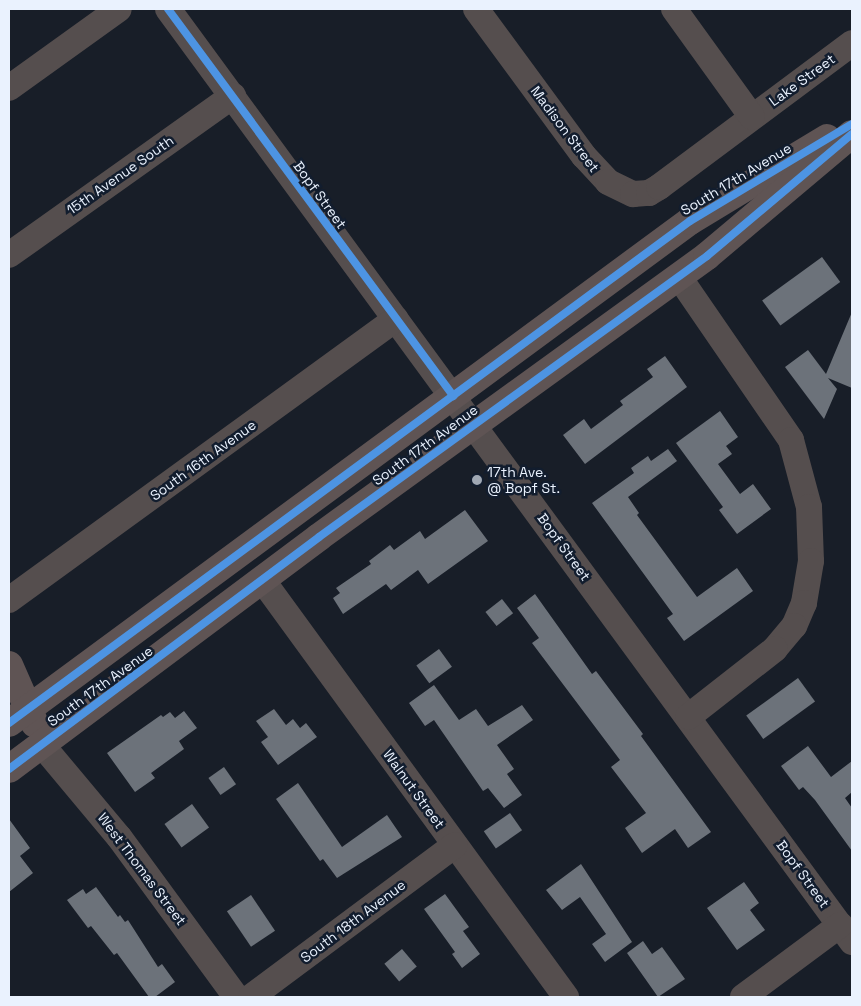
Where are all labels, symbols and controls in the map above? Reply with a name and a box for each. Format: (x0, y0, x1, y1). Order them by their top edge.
street label: Lake Street (766, 50, 838, 110)
street label: Madison Street (527, 83, 603, 175)
street label: 15th Avenue South (63, 132, 177, 218)
street label: South 17th Avenue (678, 139, 794, 219)
street label: Bopf Street (290, 158, 350, 232)
street label: South 17th Avenue (369, 401, 481, 489)
street label: South 16th Avenue (147, 416, 259, 504)
place label: 17th Ave. @ Bopf St. (487, 464, 560, 497)
marker: 17th Ave. @ Bopf St. (471, 474, 483, 486)
street label: Bopf Street (534, 510, 594, 584)
street label: South 17th Avenue (44, 642, 156, 730)
street label: Walnut Street (380, 746, 448, 832)
street label: West Thomas Street (94, 809, 190, 929)
street label: Bopf Street (773, 837, 833, 911)
street label: South 18th Avenue (297, 876, 409, 966)

